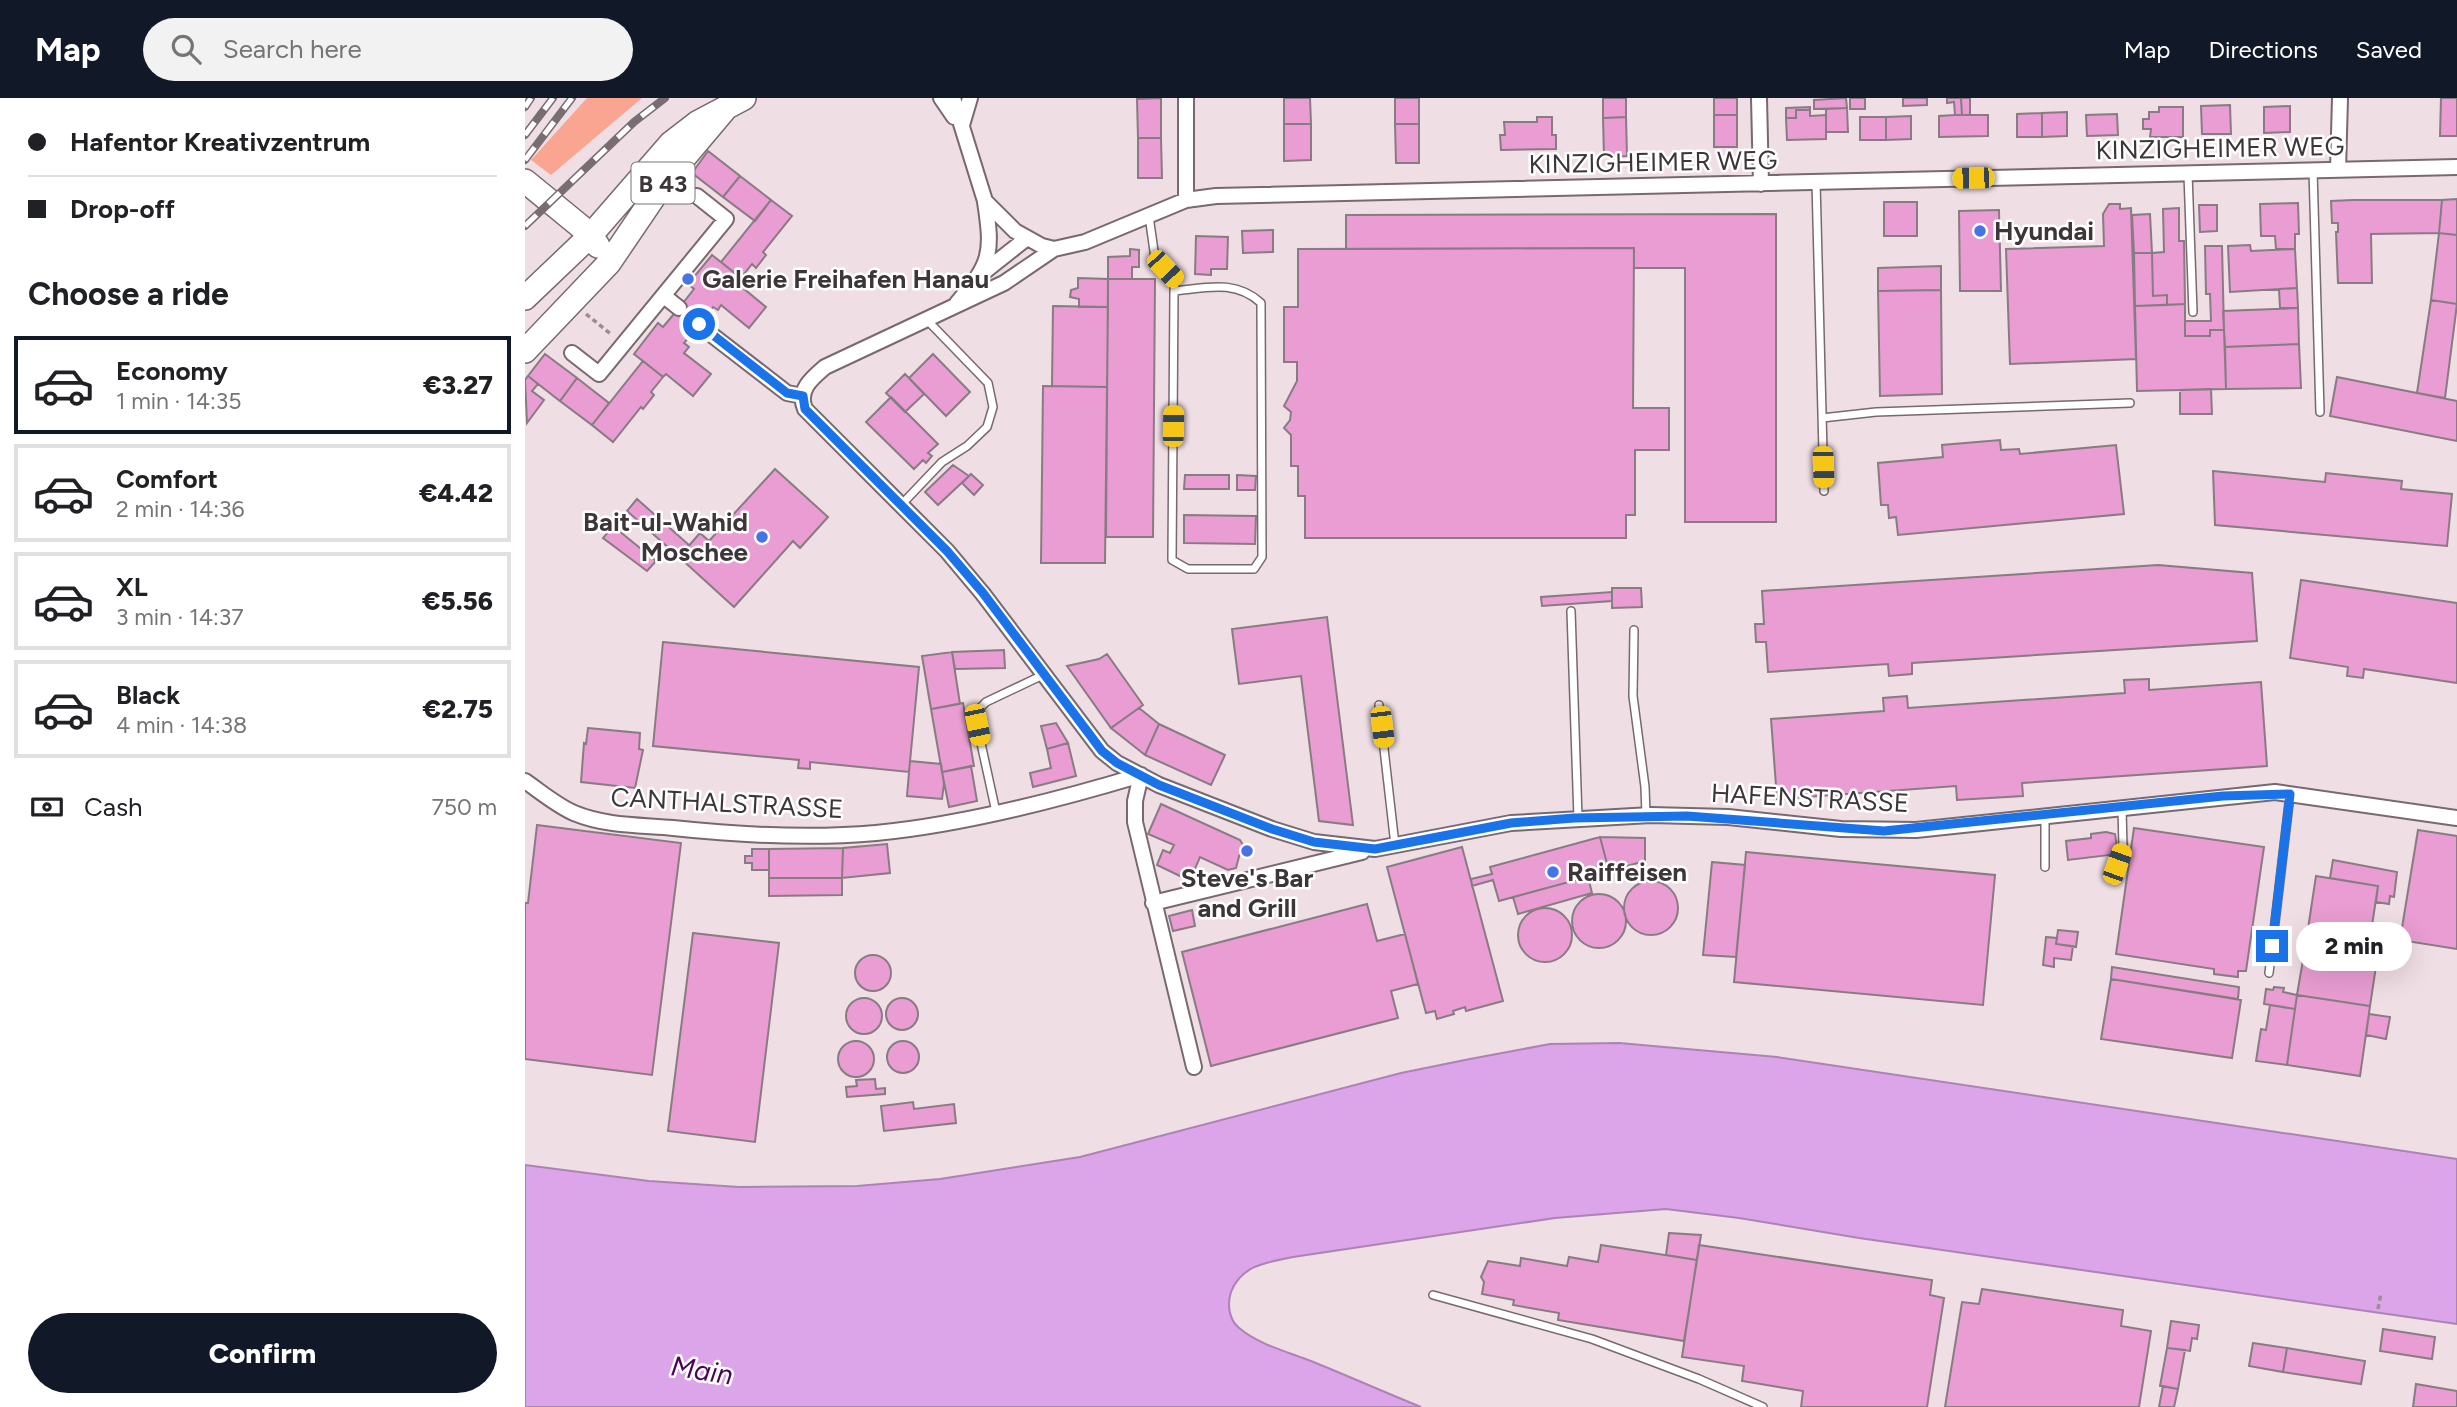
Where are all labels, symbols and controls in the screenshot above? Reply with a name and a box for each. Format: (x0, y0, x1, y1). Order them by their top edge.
search box (143, 18, 633, 81)
text: Map (35, 30, 101, 69)
icon: search (167, 30, 205, 68)
text: Search here (223, 33, 362, 65)
text: Map (2124, 35, 2170, 64)
text: Directions (2208, 35, 2318, 64)
text: Saved (2356, 35, 2422, 64)
text: Hafentor Kreativzentrum (70, 126, 370, 158)
street label: KINZIGHEIMER WEG (2095, 130, 2345, 166)
street label: KINZIGHEIMER WEG (1528, 144, 1778, 180)
road number: B 43 (631, 162, 695, 204)
car (1952, 167, 1995, 189)
text: Drop-off (70, 193, 175, 225)
place label: Hyundai (1994, 215, 2094, 247)
marker: Hyundai (1972, 223, 1988, 239)
car (1143, 246, 1188, 292)
place label: Galerie Freihafen Hanau (702, 263, 989, 295)
marker: Galerie Freihafen Hanau (680, 271, 696, 287)
text: Choose a ride (28, 275, 229, 313)
route start (683, 308, 715, 340)
icon: car (32, 354, 95, 417)
text: Economy (116, 355, 228, 387)
text: €3.27 (423, 369, 493, 401)
text: 1 min · 14:35 (116, 387, 241, 415)
car (1163, 405, 1184, 447)
car (1812, 446, 1835, 488)
icon: car (32, 462, 95, 525)
text: Comfort (116, 463, 218, 495)
text: €4.42 (419, 477, 493, 509)
text: 2 min · 14:36 (116, 495, 245, 523)
place label: Bait-ul-Wahid Moschee (583, 506, 748, 568)
marker: Bait-ul-Wahid Moschee (754, 529, 770, 545)
icon: car (32, 570, 95, 633)
text: XL (116, 571, 148, 603)
text: €5.56 (422, 585, 493, 617)
text: 3 min · 14:37 (116, 603, 244, 631)
icon: car (32, 678, 95, 741)
text: Black (116, 679, 180, 711)
text: €2.75 (422, 693, 493, 725)
car (963, 702, 992, 748)
car (1370, 705, 1395, 749)
text: 4 min · 14:38 (116, 711, 247, 739)
street label: HAFENSTRASSE (1710, 777, 1910, 819)
street label: CANTHALSTRASSE (610, 781, 844, 825)
icon: cash (28, 788, 66, 826)
text: Cash (84, 791, 143, 823)
text: 750 m (431, 793, 497, 821)
car (2100, 841, 2135, 887)
marker: Steve's Bar and Grill (1239, 843, 1255, 859)
place label: Raiffeisen (1567, 856, 1687, 888)
place label: Steve's Bar and Grill (1181, 862, 1313, 924)
marker: Raiffeisen (1545, 864, 1561, 880)
callout: 2 min (2297, 922, 2412, 970)
route end (2256, 930, 2288, 962)
text: 2 min (2325, 932, 2383, 960)
button: Confirm (28, 1313, 497, 1393)
water label: Main (669, 1348, 735, 1392)

